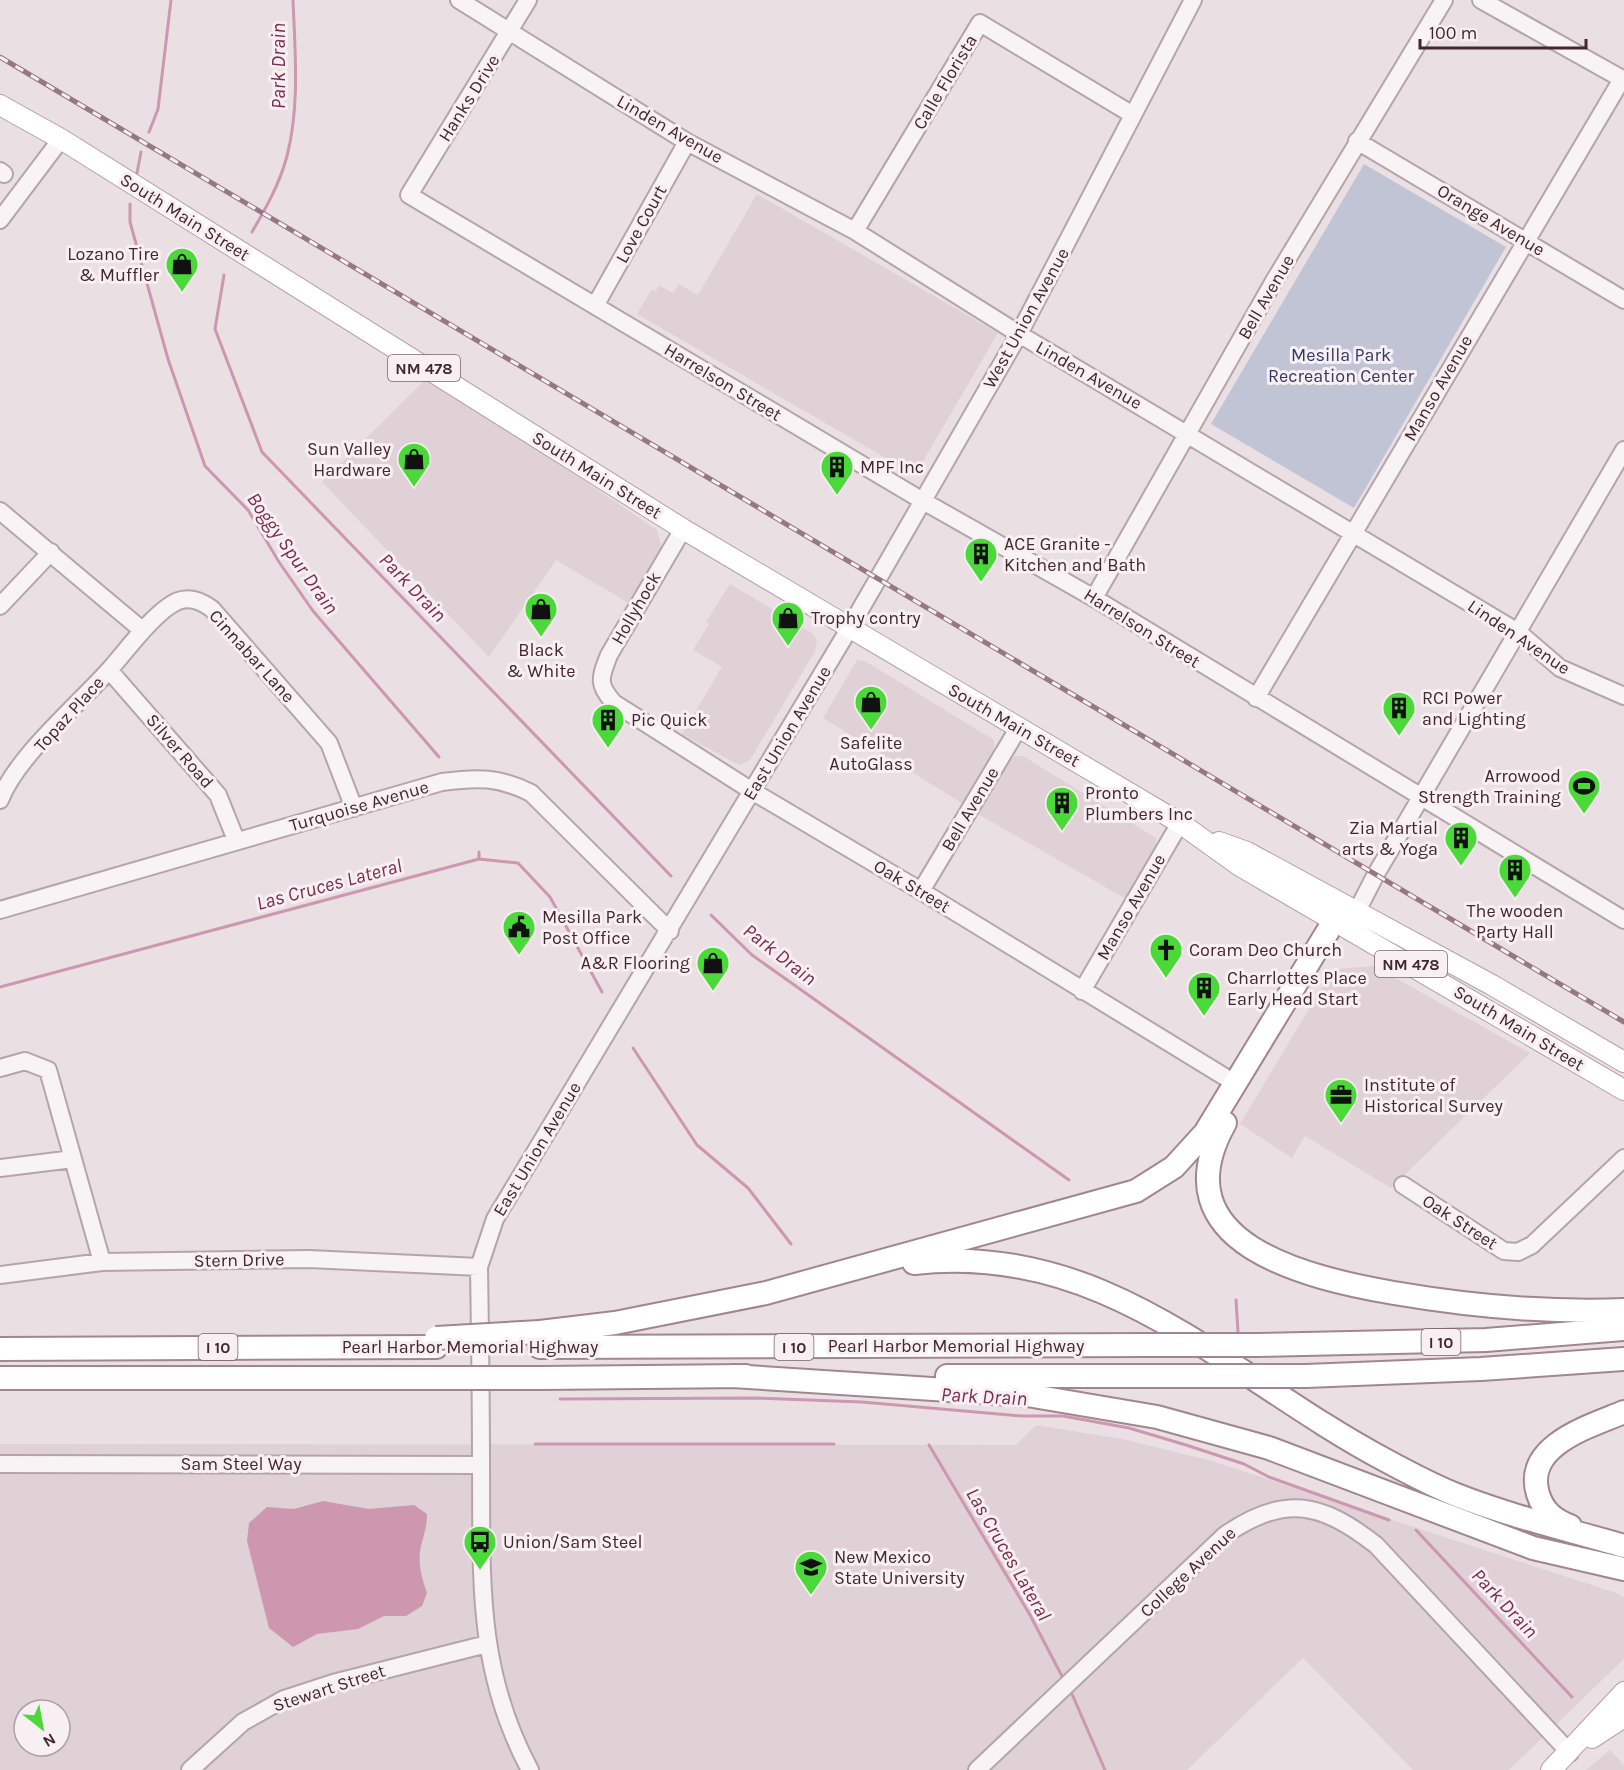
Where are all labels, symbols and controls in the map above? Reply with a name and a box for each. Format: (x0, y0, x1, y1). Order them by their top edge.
scale bar (1420, 12, 1586, 50)
text: 100 m (1429, 22, 1477, 44)
water label: Park Drain (267, 23, 290, 109)
street label: Calle Florista (908, 31, 982, 133)
street label: Hanks Drive (434, 50, 504, 146)
street label: Linden Avenue (613, 90, 727, 168)
street label: South Main Street (116, 168, 254, 266)
street label: Orange Avenue (1433, 179, 1549, 261)
street label: Love Court (611, 181, 672, 267)
place label: Lozano Tire & Muffler (67, 243, 159, 286)
street label: West Union Avenue (978, 244, 1074, 392)
shop icon: Lozano Tire & Muffler (164, 246, 200, 293)
street label: Bell Avenue (1233, 251, 1299, 343)
street label: Manso Avenue (1399, 331, 1477, 445)
street label: Linden Avenue (1032, 336, 1146, 414)
street label: Harrelson Street (660, 338, 786, 426)
park label: Mesilla Park Recreation Center (1268, 344, 1414, 387)
road number: NM 478 (388, 355, 460, 381)
street label: South Main Street (528, 426, 666, 524)
place label: Sun Valley Hardware (307, 438, 392, 481)
shop icon: Sun Valley Hardware (396, 441, 432, 488)
building icon: MPF Inc (819, 449, 855, 496)
place label: MPF Inc (860, 456, 924, 478)
water label: Boggy Spur Drain (242, 488, 343, 619)
place label: ACE Granite - Kitchen and Bath (1004, 533, 1146, 576)
building icon: ACE Granite - Kitchen and Bath (963, 536, 999, 583)
water label: Park Drain (374, 548, 451, 626)
street label: Hollyhock (606, 568, 666, 648)
street label: Harrelson Street (1080, 583, 1204, 673)
shop icon: Black & White (523, 591, 559, 638)
street label: Linden Avenue (1464, 595, 1574, 679)
shop icon: Trophy contry (770, 600, 806, 647)
street label: Cinnabar Lane (204, 605, 300, 707)
place label: Trophy contry (811, 607, 921, 629)
place label: Black & White (506, 639, 576, 682)
street label: East Union Avenue (738, 662, 836, 804)
street label: Topaz Place (29, 672, 109, 756)
street label: South Main Street (944, 678, 1084, 772)
shop icon: Safelite AutoGlass (853, 684, 889, 731)
place label: RCI Power and Lighting (1422, 687, 1526, 730)
building icon: RCI Power and Lighting (1381, 690, 1417, 737)
building icon: Pic Quick (590, 702, 626, 749)
street label: Silver Road (142, 709, 218, 793)
place label: Pic Quick (631, 709, 707, 731)
place label: Safelite AutoGlass (829, 732, 913, 775)
street label: Bell Avenue (936, 763, 1004, 855)
place label: Arrowood Strength Training (1418, 765, 1561, 808)
sports icon: Arrowood Strength Training (1566, 768, 1602, 815)
street label: Turquoise Avenue (287, 776, 431, 836)
place label: Pronto Plumbers Inc (1085, 782, 1193, 825)
building icon: Pronto Plumbers Inc (1044, 785, 1080, 832)
place label: Zia Martial arts & Yoga (1342, 817, 1438, 860)
building icon: Zia Martial arts & Yoga (1443, 820, 1479, 867)
street label: Manso Avenue (1092, 850, 1170, 964)
building icon: The wooden Party Hall (1497, 852, 1533, 899)
water label: Las Cruces Lateral (254, 854, 404, 915)
street label: Oak Street (870, 855, 954, 918)
place label: The wooden Party Hall (1467, 900, 1563, 943)
place label: Mesilla Park Post Office (542, 906, 642, 949)
public building icon: Mesilla Park Post Office (501, 909, 537, 956)
water label: Park Drain (739, 919, 821, 990)
church icon: Coram Deo Church (1148, 932, 1184, 979)
place label: Coram Deo Church (1189, 939, 1342, 961)
shop icon: A&R Flooring (695, 945, 731, 992)
road number: NM 478 (1375, 951, 1447, 977)
place label: A&R Flooring (581, 952, 690, 974)
place label: Charrlottes Place Early Head Start (1227, 967, 1367, 1010)
building icon: Charrlottes Place Early Head Start (1186, 970, 1222, 1017)
street label: South Main Street (1450, 980, 1589, 1076)
place label: Institute of Historical Survey (1364, 1074, 1503, 1117)
office icon: Institute of Historical Survey (1323, 1077, 1359, 1124)
street label: East Union Avenue (488, 1078, 586, 1220)
street label: Oak Street (1418, 1190, 1502, 1255)
street label: Stern Drive (194, 1248, 284, 1272)
road number: I 10 (1422, 1329, 1460, 1355)
road number: I 10 (198, 1334, 238, 1360)
road number: I 10 (774, 1334, 814, 1360)
street label: Pearl Harbor Memorial Highway (828, 1335, 1085, 1357)
street label: Pearl Harbor Memorial Highway (342, 1336, 599, 1358)
water label: Park Drain (940, 1383, 1028, 1410)
street label: Sam Steel Way (180, 1453, 302, 1475)
water label: Las Cruces Lateral (961, 1484, 1056, 1625)
street label: College Avenue (1135, 1522, 1241, 1622)
bus stop icon: Union/Sam Steel (462, 1524, 498, 1571)
place label: Union/Sam Steel (503, 1531, 643, 1553)
place label: New Mexico State University (834, 1546, 965, 1589)
school or university icon: New Mexico State University (793, 1549, 829, 1596)
water label: Park Drain (1467, 1564, 1543, 1643)
street label: Stewart Street (270, 1659, 388, 1717)
north arrow (12, 1698, 72, 1758)
text: N (40, 1729, 59, 1752)

